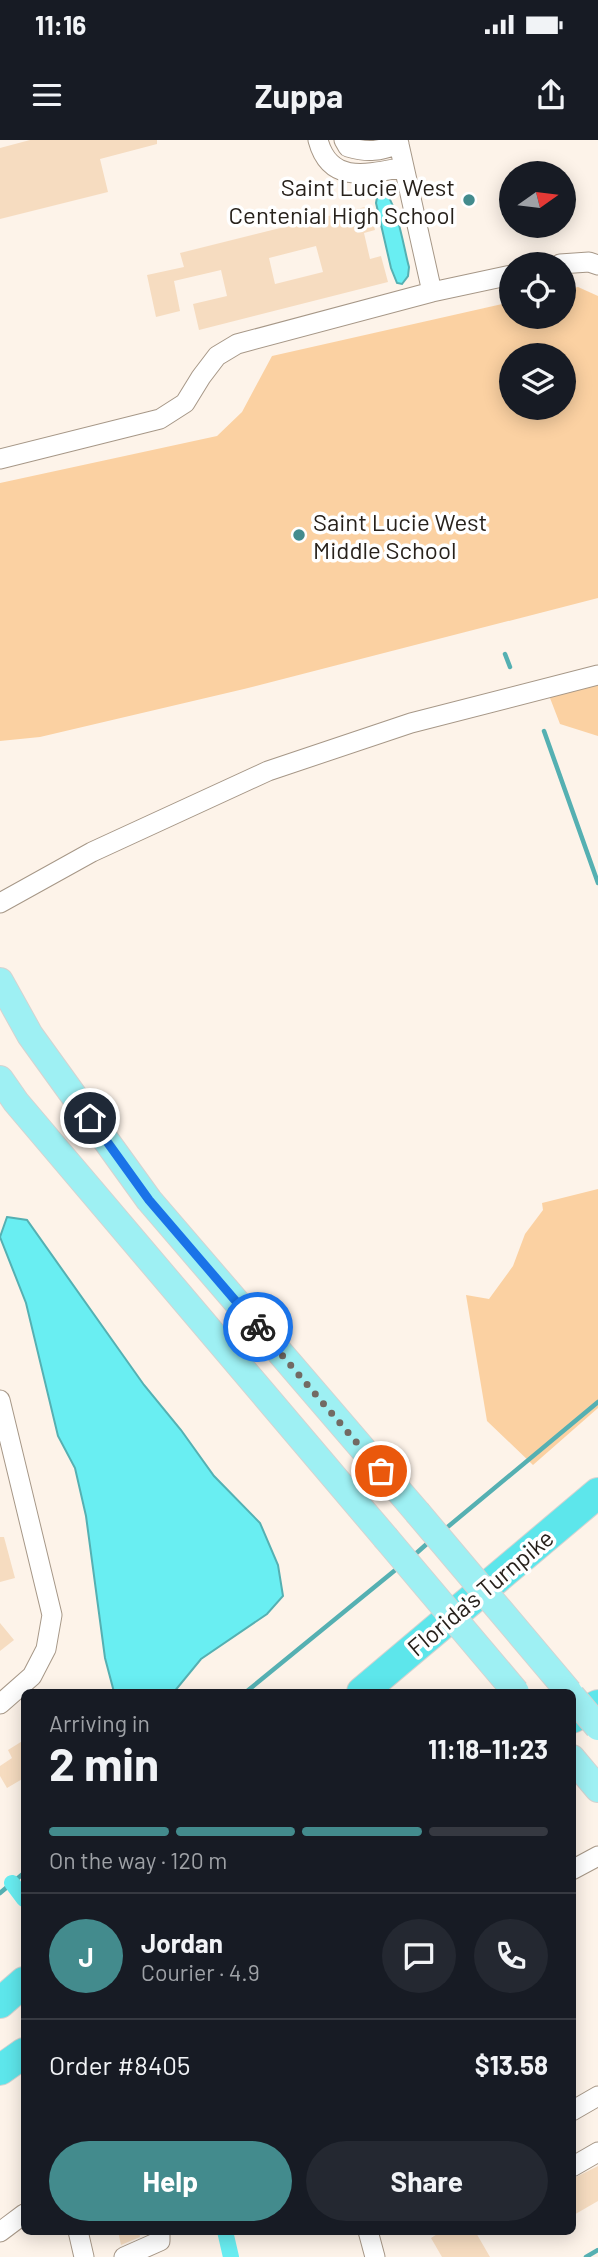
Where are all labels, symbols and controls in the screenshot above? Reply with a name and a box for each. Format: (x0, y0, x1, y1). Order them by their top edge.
text: 11:16 (35, 9, 86, 40)
icon: menu (28, 76, 66, 114)
text: Zuppa (255, 76, 343, 114)
icon: share (532, 76, 570, 114)
north arrow (499, 161, 576, 238)
map controls (499, 161, 576, 420)
place label: Saint Lucie West Centenial High School (229, 172, 455, 229)
marker: Saint Lucie West Centenial High School (461, 192, 477, 208)
button: locate (499, 252, 576, 329)
button: layers (499, 343, 576, 420)
place label: Saint Lucie West Middle School (313, 507, 487, 564)
marker: Saint Lucie West Middle School (291, 527, 307, 543)
pin (60, 1088, 120, 1148)
icon: home (71, 1099, 109, 1137)
courier (223, 1292, 293, 1362)
icon: bike (239, 1308, 277, 1346)
pin (351, 1441, 411, 1501)
icon: bag (362, 1452, 400, 1490)
street label: Florida's Turnpike (401, 1523, 559, 1661)
text: Arriving in (49, 1709, 150, 1737)
text: 11:18–11:23 (428, 1733, 548, 1764)
text: 2 min (49, 1735, 159, 1790)
text: On the way · 120 m (49, 1846, 227, 1874)
button: chat (382, 1919, 456, 1993)
button: phone (474, 1919, 548, 1993)
text: Jordan (141, 1927, 223, 1958)
text: J (78, 1941, 94, 1972)
text: Courier · 4.9 (141, 1958, 260, 1986)
text: Order #8405 (49, 2049, 190, 2080)
text: $13.58 (475, 2049, 548, 2080)
button: Help (49, 2141, 292, 2221)
button: Share (306, 2141, 548, 2221)

